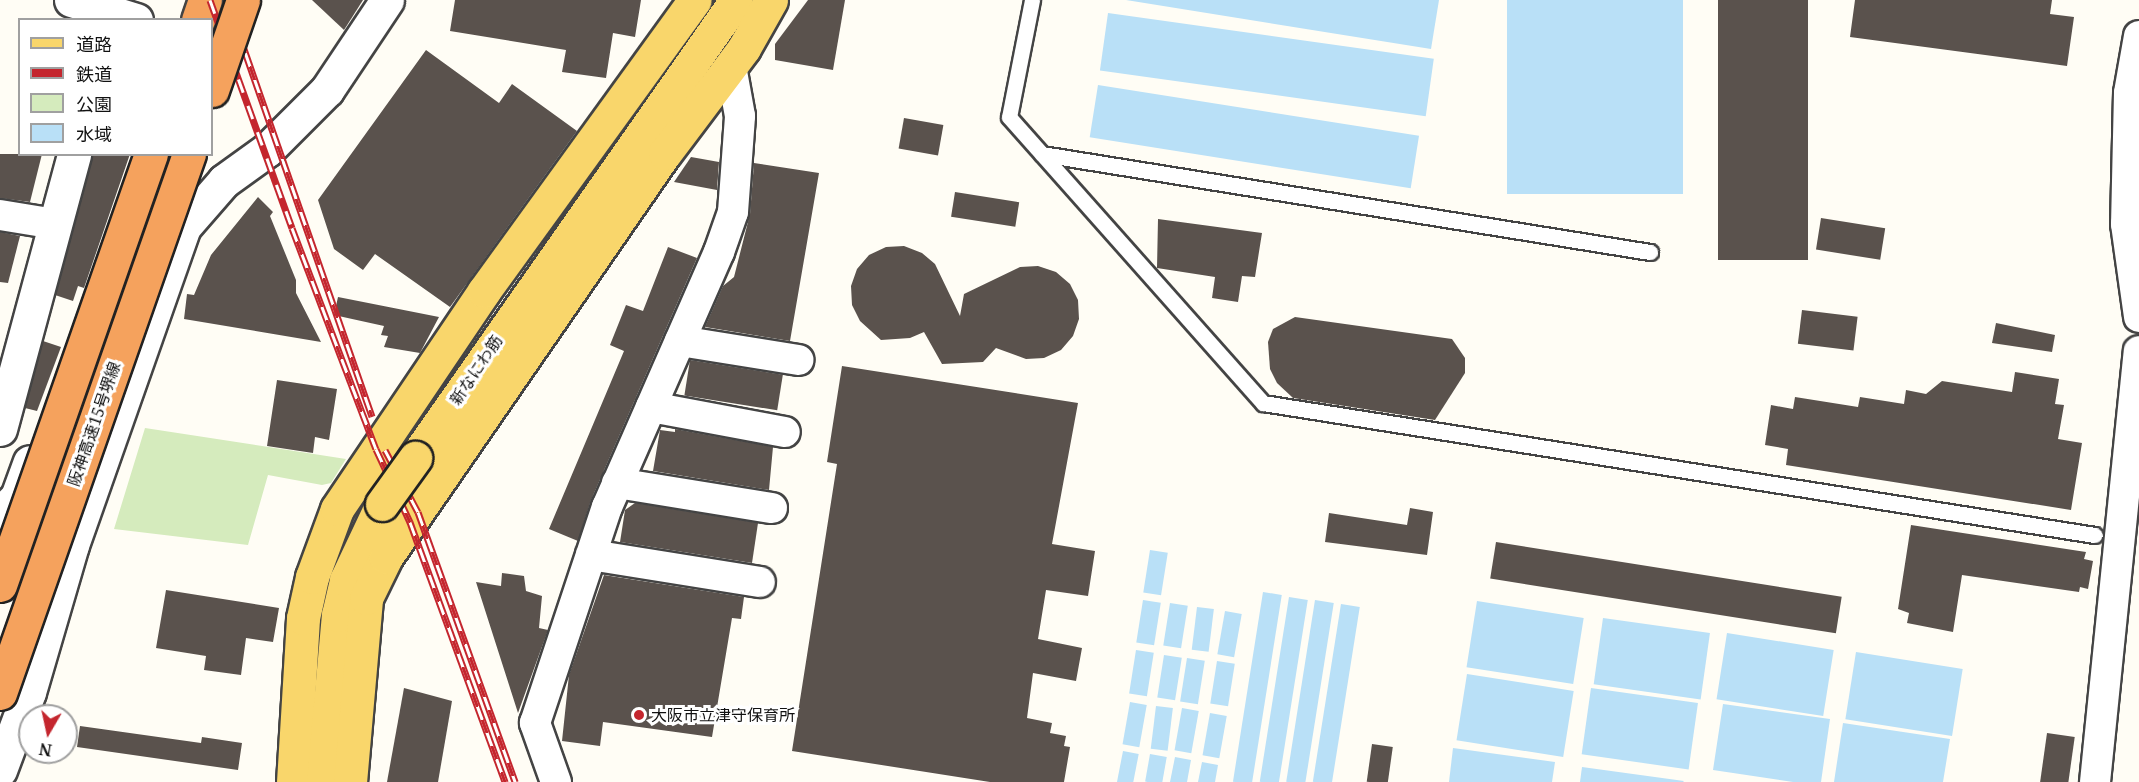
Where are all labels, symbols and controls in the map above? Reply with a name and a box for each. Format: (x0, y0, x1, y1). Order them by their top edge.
legend (18, 18, 213, 156)
text: 道路 (76, 32, 112, 56)
text: 鉄道 (76, 62, 112, 86)
text: 公園 (76, 92, 112, 116)
text: 水域 (76, 122, 112, 146)
street label: 新なにわ筋 (446, 331, 506, 409)
street label: 阪神高速15号堺線 (64, 359, 124, 489)
north arrow (18, 704, 78, 764)
place label: 大阪市立津守保育所 (651, 705, 795, 725)
marker: 大阪市立津守保育所 (632, 708, 646, 722)
text: N (38, 738, 53, 762)

